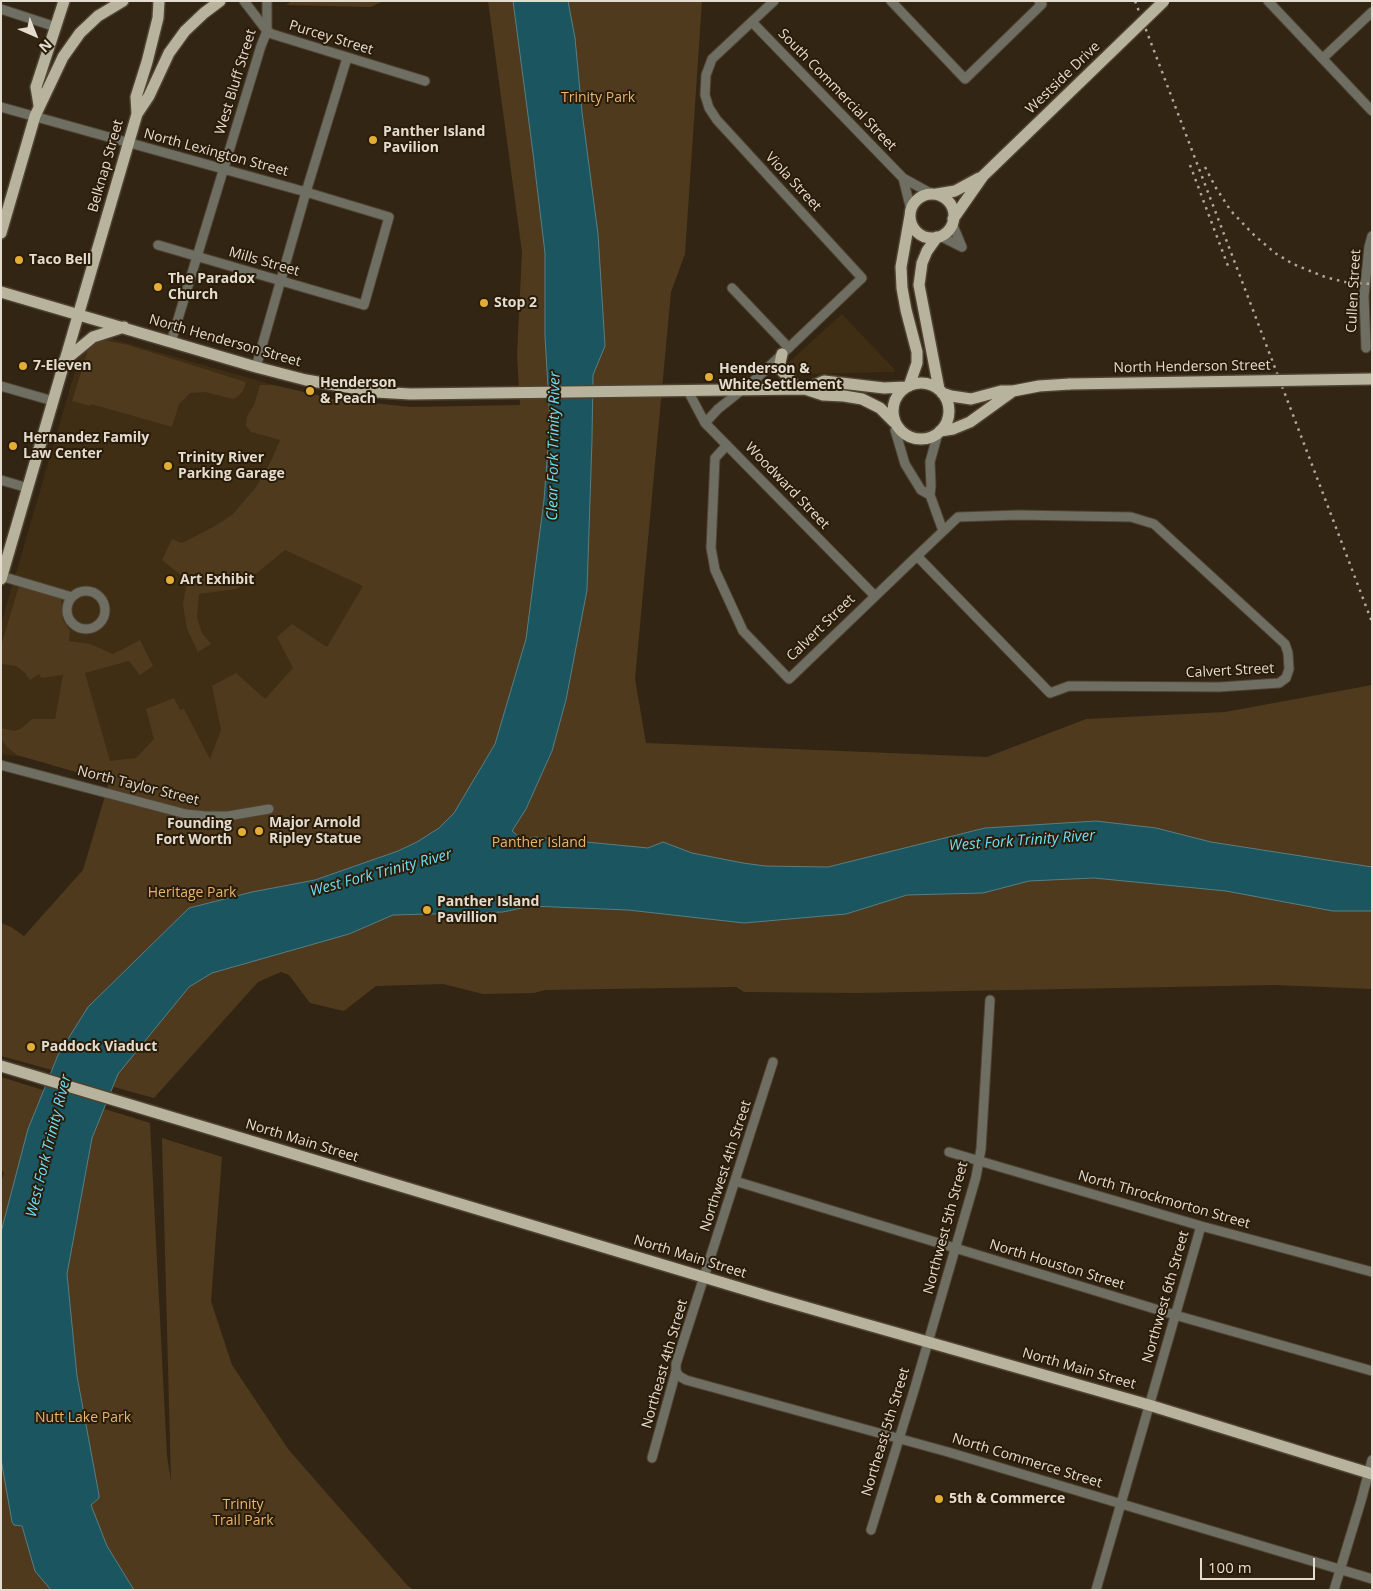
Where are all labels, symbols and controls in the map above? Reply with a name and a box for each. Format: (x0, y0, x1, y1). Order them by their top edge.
north arrow (10, 10, 60, 60)
street label: Purcey Street (287, 17, 375, 59)
street label: South Commercial Street (774, 26, 900, 154)
street label: West Bluff Street (212, 27, 260, 137)
text: N (35, 35, 56, 57)
street label: Westside Drive (1022, 38, 1104, 118)
park label: Trinity Park (561, 90, 635, 106)
street label: Belknap Street (85, 118, 127, 214)
place label: Panther Island Pavilion (383, 124, 485, 156)
street label: North Lexington Street (142, 126, 290, 180)
marker: Panther Island Pavilion (367, 134, 379, 146)
street label: Viola Street (762, 149, 824, 215)
street label: Mills Street (227, 244, 301, 280)
street label: Cullen Street (1343, 249, 1365, 333)
place label: Taco Bell (29, 252, 91, 268)
marker: Taco Bell (13, 254, 25, 266)
place label: The Paradox Church (168, 271, 255, 304)
marker: The Paradox Church (152, 281, 164, 293)
place label: Stop 2 (494, 295, 537, 311)
marker: Stop 2 (478, 297, 490, 309)
street label: North Henderson Street (147, 311, 303, 371)
street label: North Henderson Street (1113, 357, 1271, 377)
place label: 7-Eleven (33, 358, 91, 374)
marker: 7-Eleven (17, 360, 29, 372)
place label: Henderson & White Settlement (719, 361, 842, 394)
water label: Clear Fork Trinity River (544, 371, 564, 521)
marker: Henderson & White Settlement (703, 371, 715, 383)
place label: Henderson & Peach (320, 375, 397, 408)
marker: Henderson & Peach (304, 385, 316, 397)
place label: Hernandez Family Law Center (23, 430, 149, 462)
street label: Woodward Street (741, 439, 833, 533)
marker: Hernandez Family Law Center (7, 440, 19, 452)
place label: Trinity River Parking Garage (178, 450, 285, 482)
marker: Trinity River Parking Garage (162, 460, 174, 472)
place label: Art Exhibit (180, 572, 254, 588)
marker: Art Exhibit (164, 574, 176, 586)
street label: Calvert Street (783, 591, 859, 665)
street label: Calvert Street (1185, 660, 1275, 682)
street label: North Taylor Street (75, 763, 201, 809)
place label: Major Arnold Ripley Statue (269, 815, 361, 848)
place label: Founding Fort Worth (156, 816, 232, 849)
marker: Major Arnold Ripley Statue (253, 825, 265, 837)
marker: Founding Fort Worth (236, 826, 248, 838)
water label: West Fork Trinity River (948, 827, 1096, 855)
park label: Panther Island (492, 835, 586, 851)
water label: West Fork Trinity River (308, 845, 454, 901)
park label: Heritage Park (148, 885, 236, 901)
place label: Panther Island Pavillion (437, 894, 539, 926)
marker: Panther Island Pavillion (421, 904, 433, 916)
place label: Paddock Viaduct (41, 1039, 157, 1055)
marker: Paddock Viaduct (25, 1041, 37, 1053)
water label: West Fork Trinity River (23, 1073, 75, 1219)
street label: Northwest 4th Street (697, 1098, 755, 1234)
street label: North Main Street (244, 1116, 360, 1166)
street label: Northwest 5th Street (920, 1160, 972, 1296)
street label: North Throckmorton Street (1076, 1167, 1252, 1233)
street label: Northwest 6th Street (1139, 1229, 1193, 1365)
street label: North Main Street (632, 1232, 748, 1282)
street label: North Houston Street (987, 1236, 1127, 1294)
street label: Northeast 4th Street (639, 1298, 691, 1430)
street label: North Main Street (1020, 1345, 1138, 1393)
street label: Northeast 5th Street (858, 1366, 914, 1498)
park label: Nutt Lake Park (35, 1410, 131, 1426)
street label: North Commerce Street (950, 1430, 1104, 1492)
place label: 5th & Commerce (949, 1491, 1065, 1507)
marker: 5th & Commerce (933, 1493, 945, 1505)
park label: Trinity Trail Park (212, 1497, 274, 1530)
scale bar (1203, 1548, 1318, 1580)
text: 100 m (1208, 1557, 1252, 1577)

